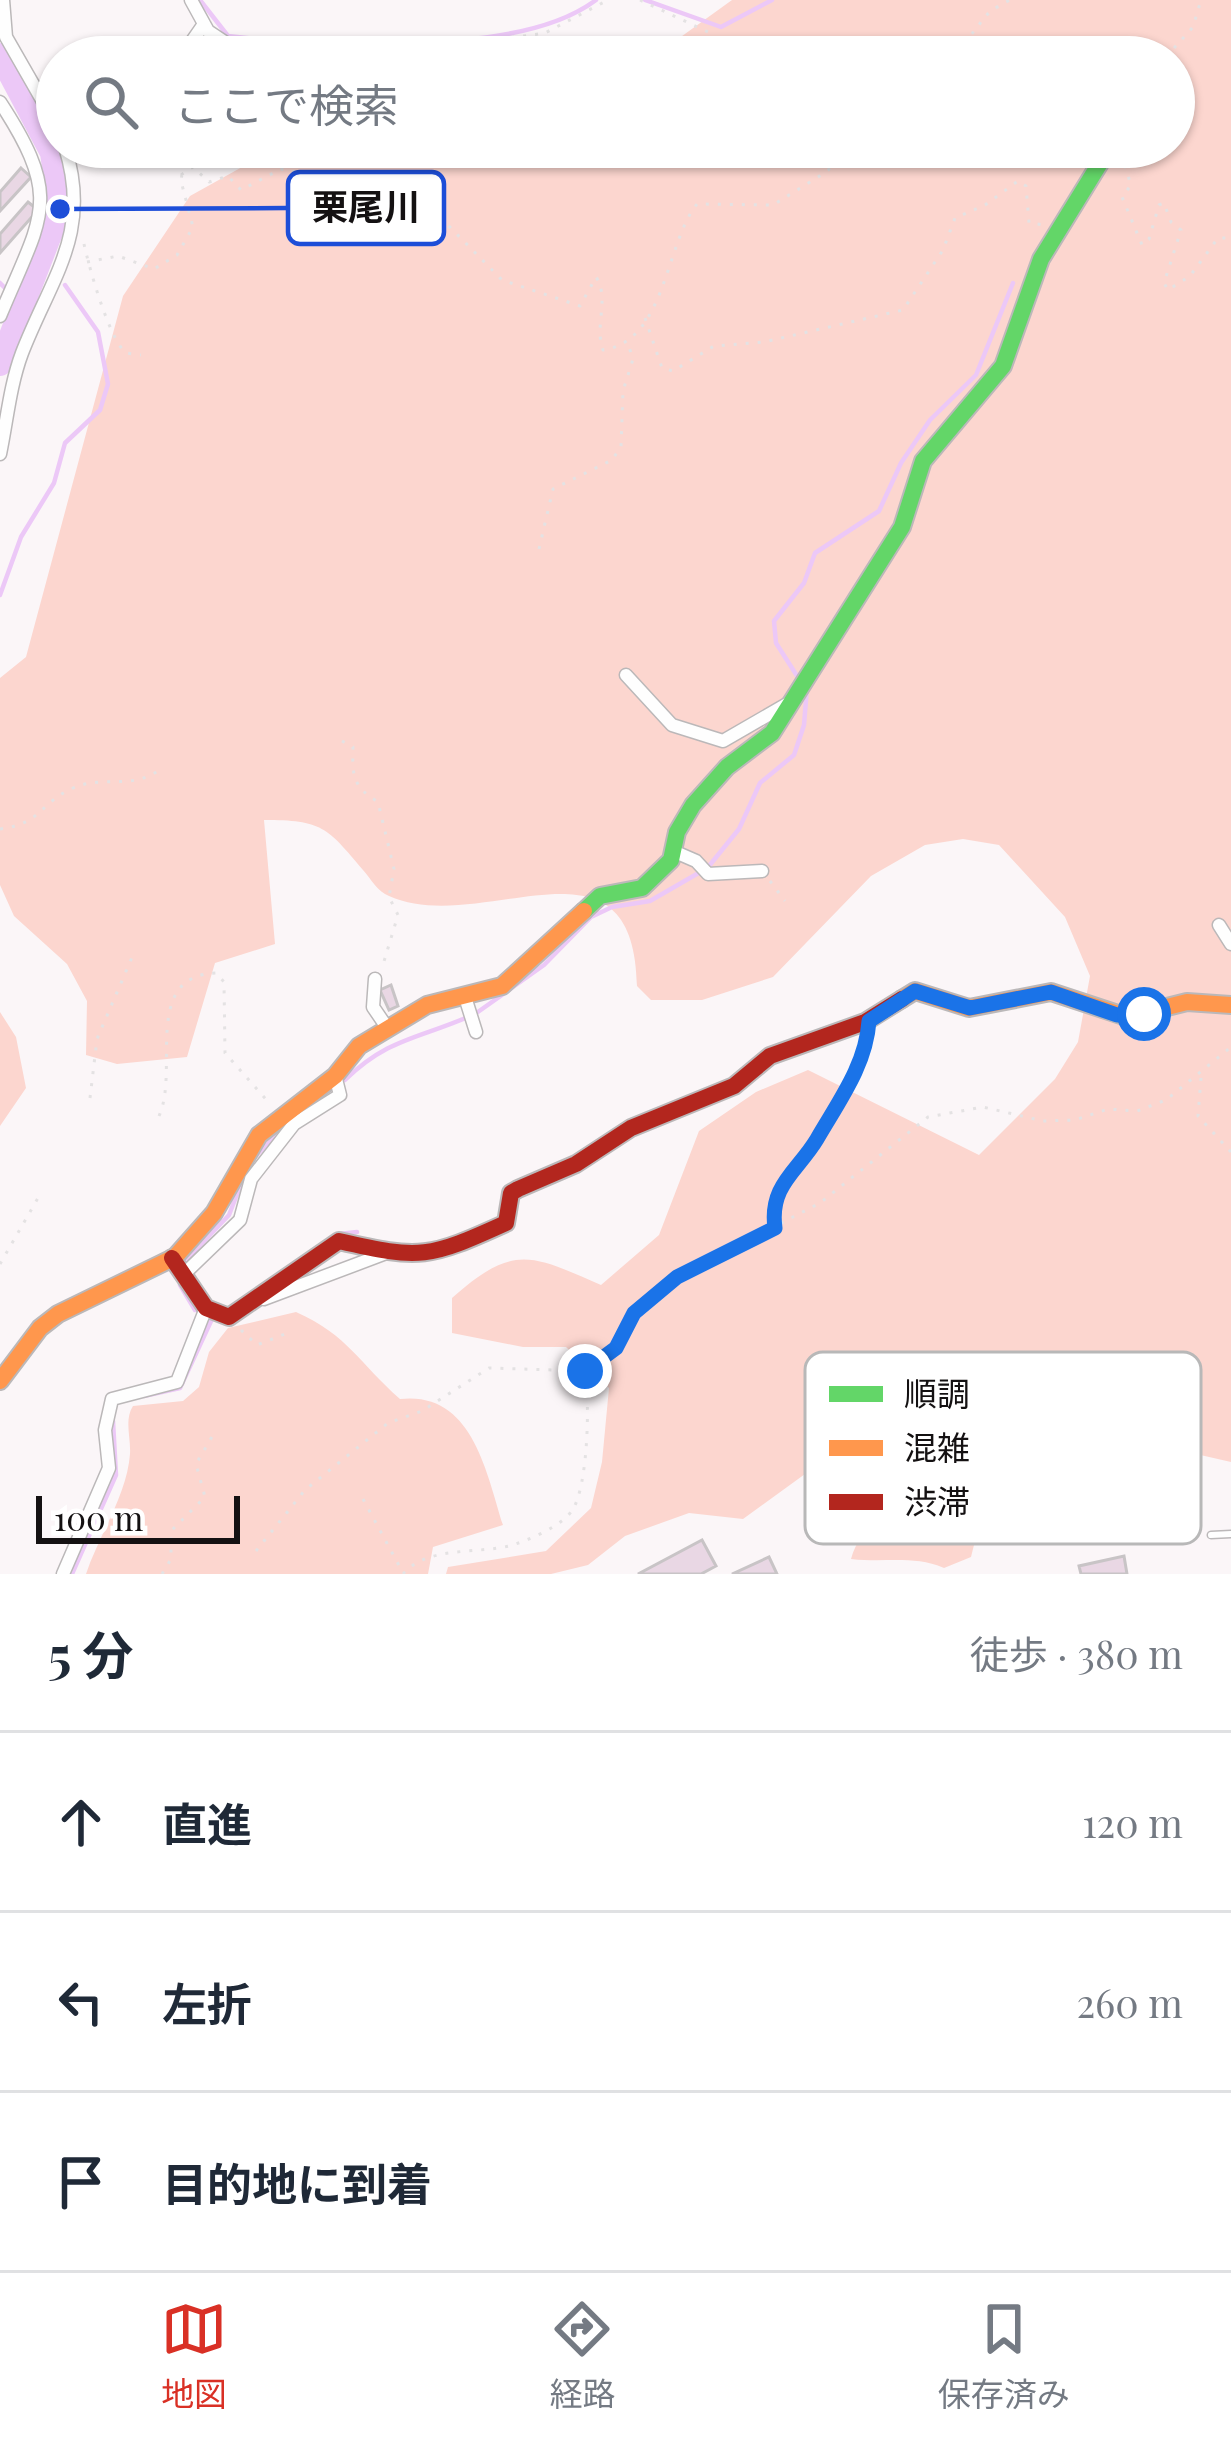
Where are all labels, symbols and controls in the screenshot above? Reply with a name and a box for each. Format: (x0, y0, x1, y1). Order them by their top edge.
search box (36, 36, 1195, 168)
icon: search (78, 69, 144, 135)
text: ここで検索 (174, 73, 399, 133)
callout: 栗尾川 (288, 172, 444, 244)
text: 栗尾川 (312, 181, 420, 229)
route start (1117, 987, 1171, 1041)
route end (558, 1344, 612, 1398)
legend (805, 1352, 1201, 1544)
text: 順調 (904, 1370, 970, 1414)
text: 混雑 (904, 1424, 970, 1468)
text: 渋滞 (904, 1478, 970, 1522)
scale bar (36, 1490, 240, 1543)
text: 100 m (54, 1495, 143, 1539)
text: 5 分 (48, 1619, 134, 1687)
text: 徒歩 · 380 m (970, 1627, 1183, 1679)
icon: ahead (48, 1789, 114, 1855)
text: 直進 (162, 1792, 252, 1852)
text: 120 m (1082, 1796, 1183, 1848)
icon: left (48, 1969, 114, 2035)
text: 左折 (162, 1972, 252, 2032)
text: 260 m (1076, 1976, 1183, 2028)
icon: arrive (48, 2149, 114, 2215)
text: 目的地に到着 (162, 2152, 432, 2212)
tab: 地図 (161, 2296, 227, 2416)
tab: 経路 (549, 2296, 615, 2416)
tab: 保存済み (938, 2296, 1070, 2416)

